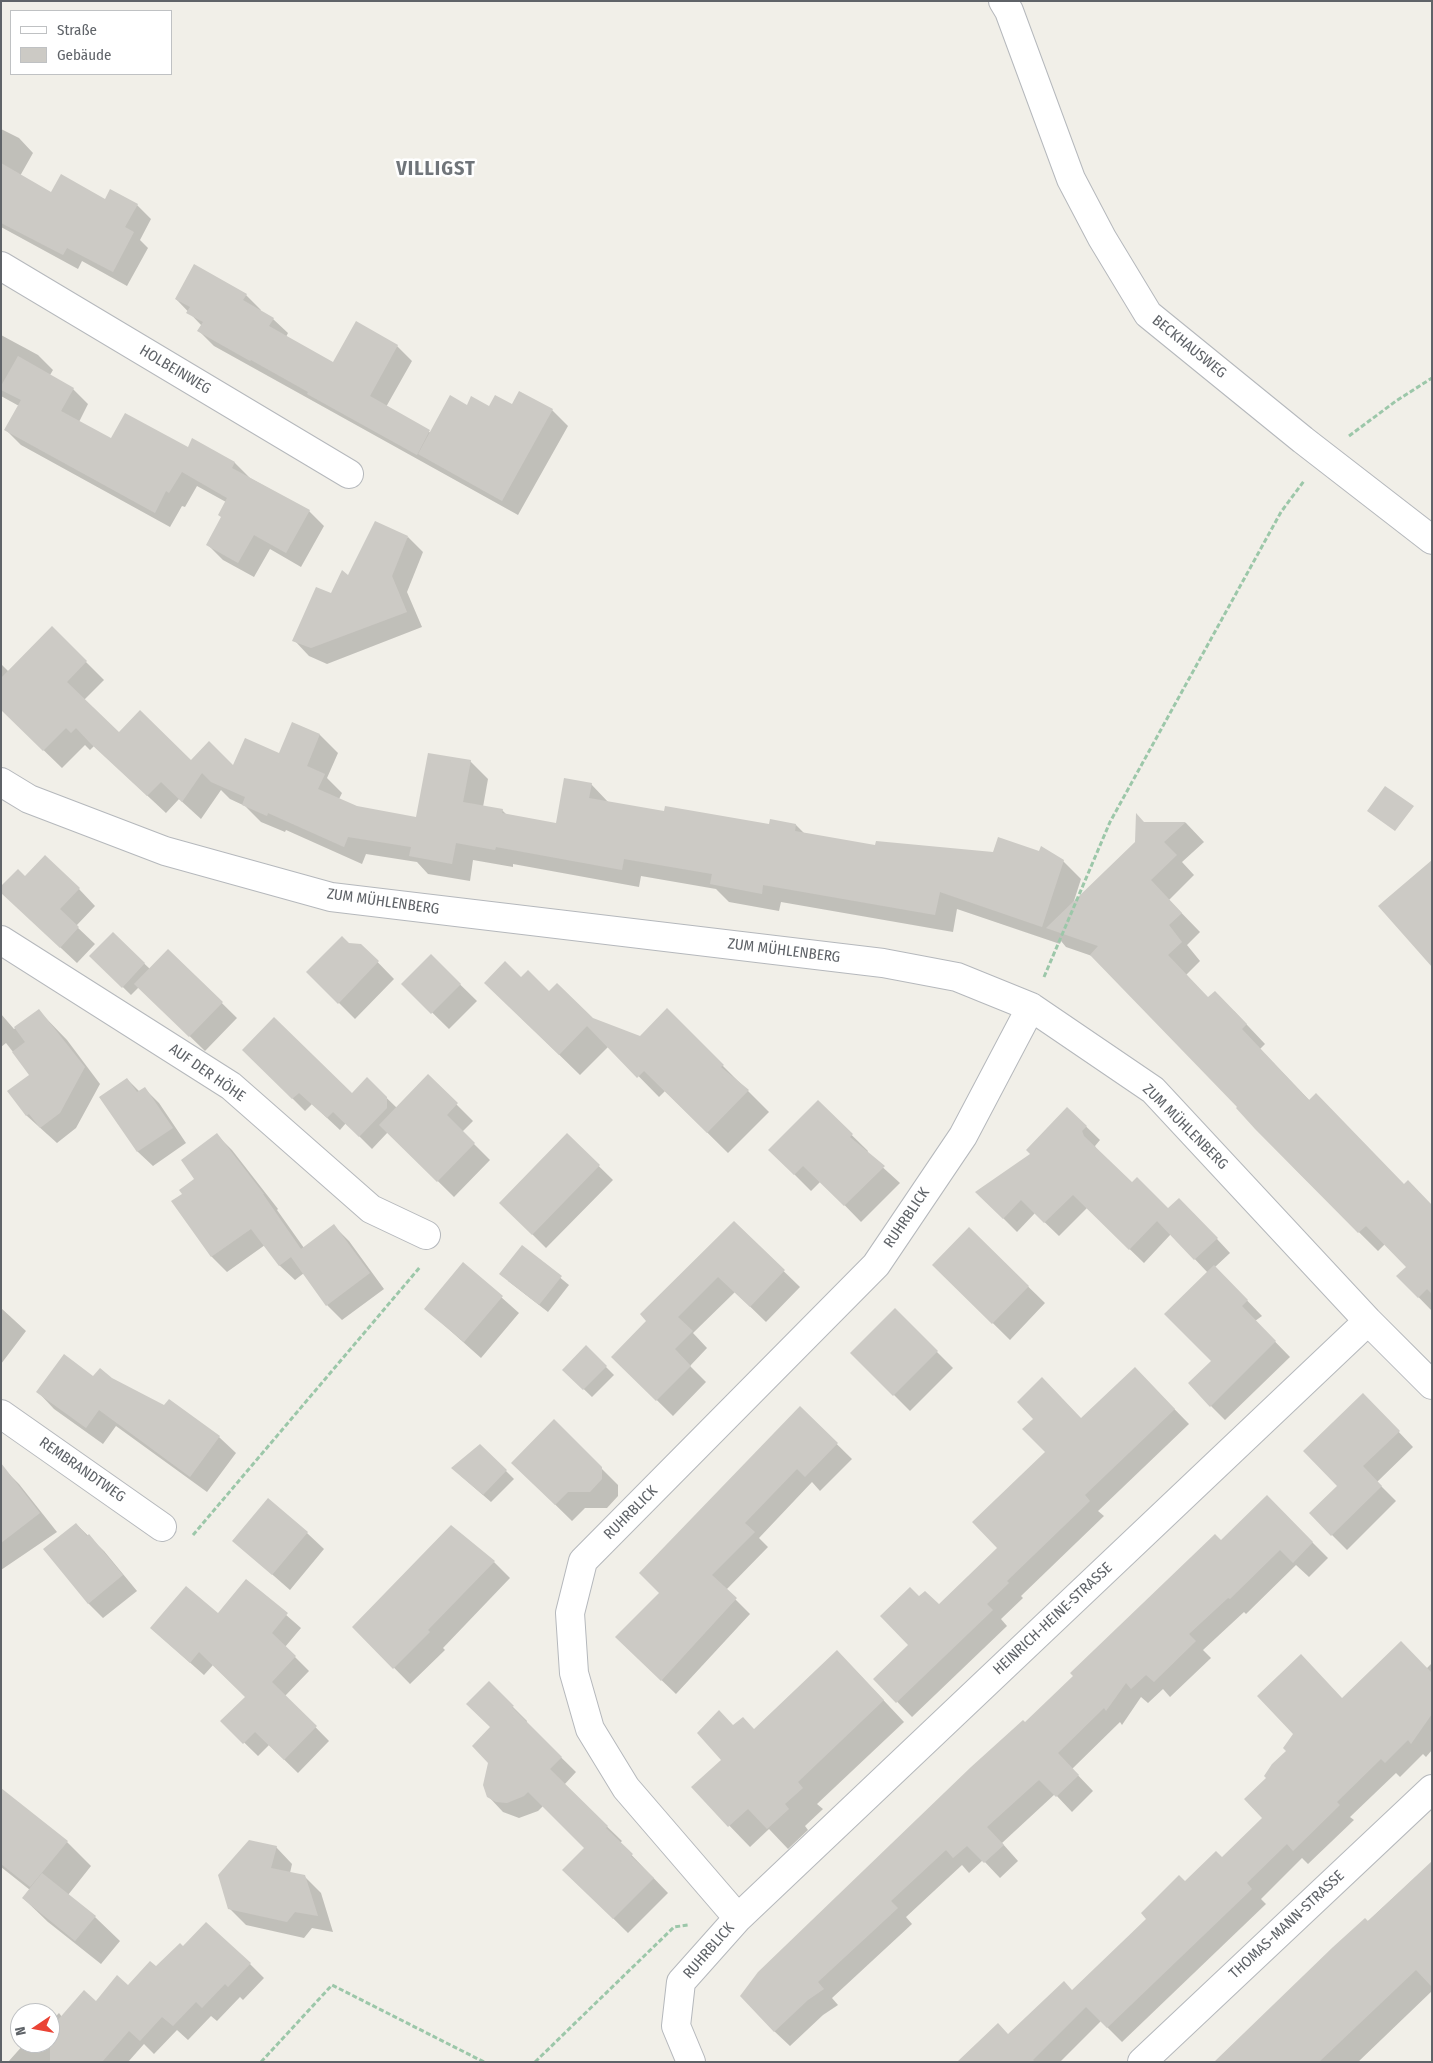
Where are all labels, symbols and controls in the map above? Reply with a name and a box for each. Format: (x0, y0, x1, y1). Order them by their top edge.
legend (10, 10, 172, 75)
text: Straße (57, 21, 97, 39)
text: Gebäude (57, 46, 112, 64)
district label: VILLIGST (395, 157, 477, 181)
street label: BECKHAUSWEG (1148, 312, 1230, 382)
street label: HOLBEINWEG (136, 342, 214, 398)
street label: ZUM MÜHLENBERG (326, 885, 440, 919)
street label: ZUM MÜHLENBERG (727, 935, 841, 967)
street label: AUF DER HÖHE (165, 1040, 249, 1106)
street label: ZUM MÜHLENBERG (1139, 1081, 1231, 1173)
street label: RUHRBLICK (880, 1185, 934, 1251)
street label: REMBRANDTWEG (35, 1434, 129, 1506)
street label: RUHRBLICK (600, 1482, 662, 1544)
street label: HEINRICH-HEINE-STRASSE (990, 1559, 1116, 1679)
street label: THOMAS-MANN-STRASSE (1226, 1867, 1348, 1983)
street label: RUHRBLICK (680, 1919, 738, 1983)
north arrow (10, 2003, 60, 2053)
text: N (12, 2025, 30, 2037)

